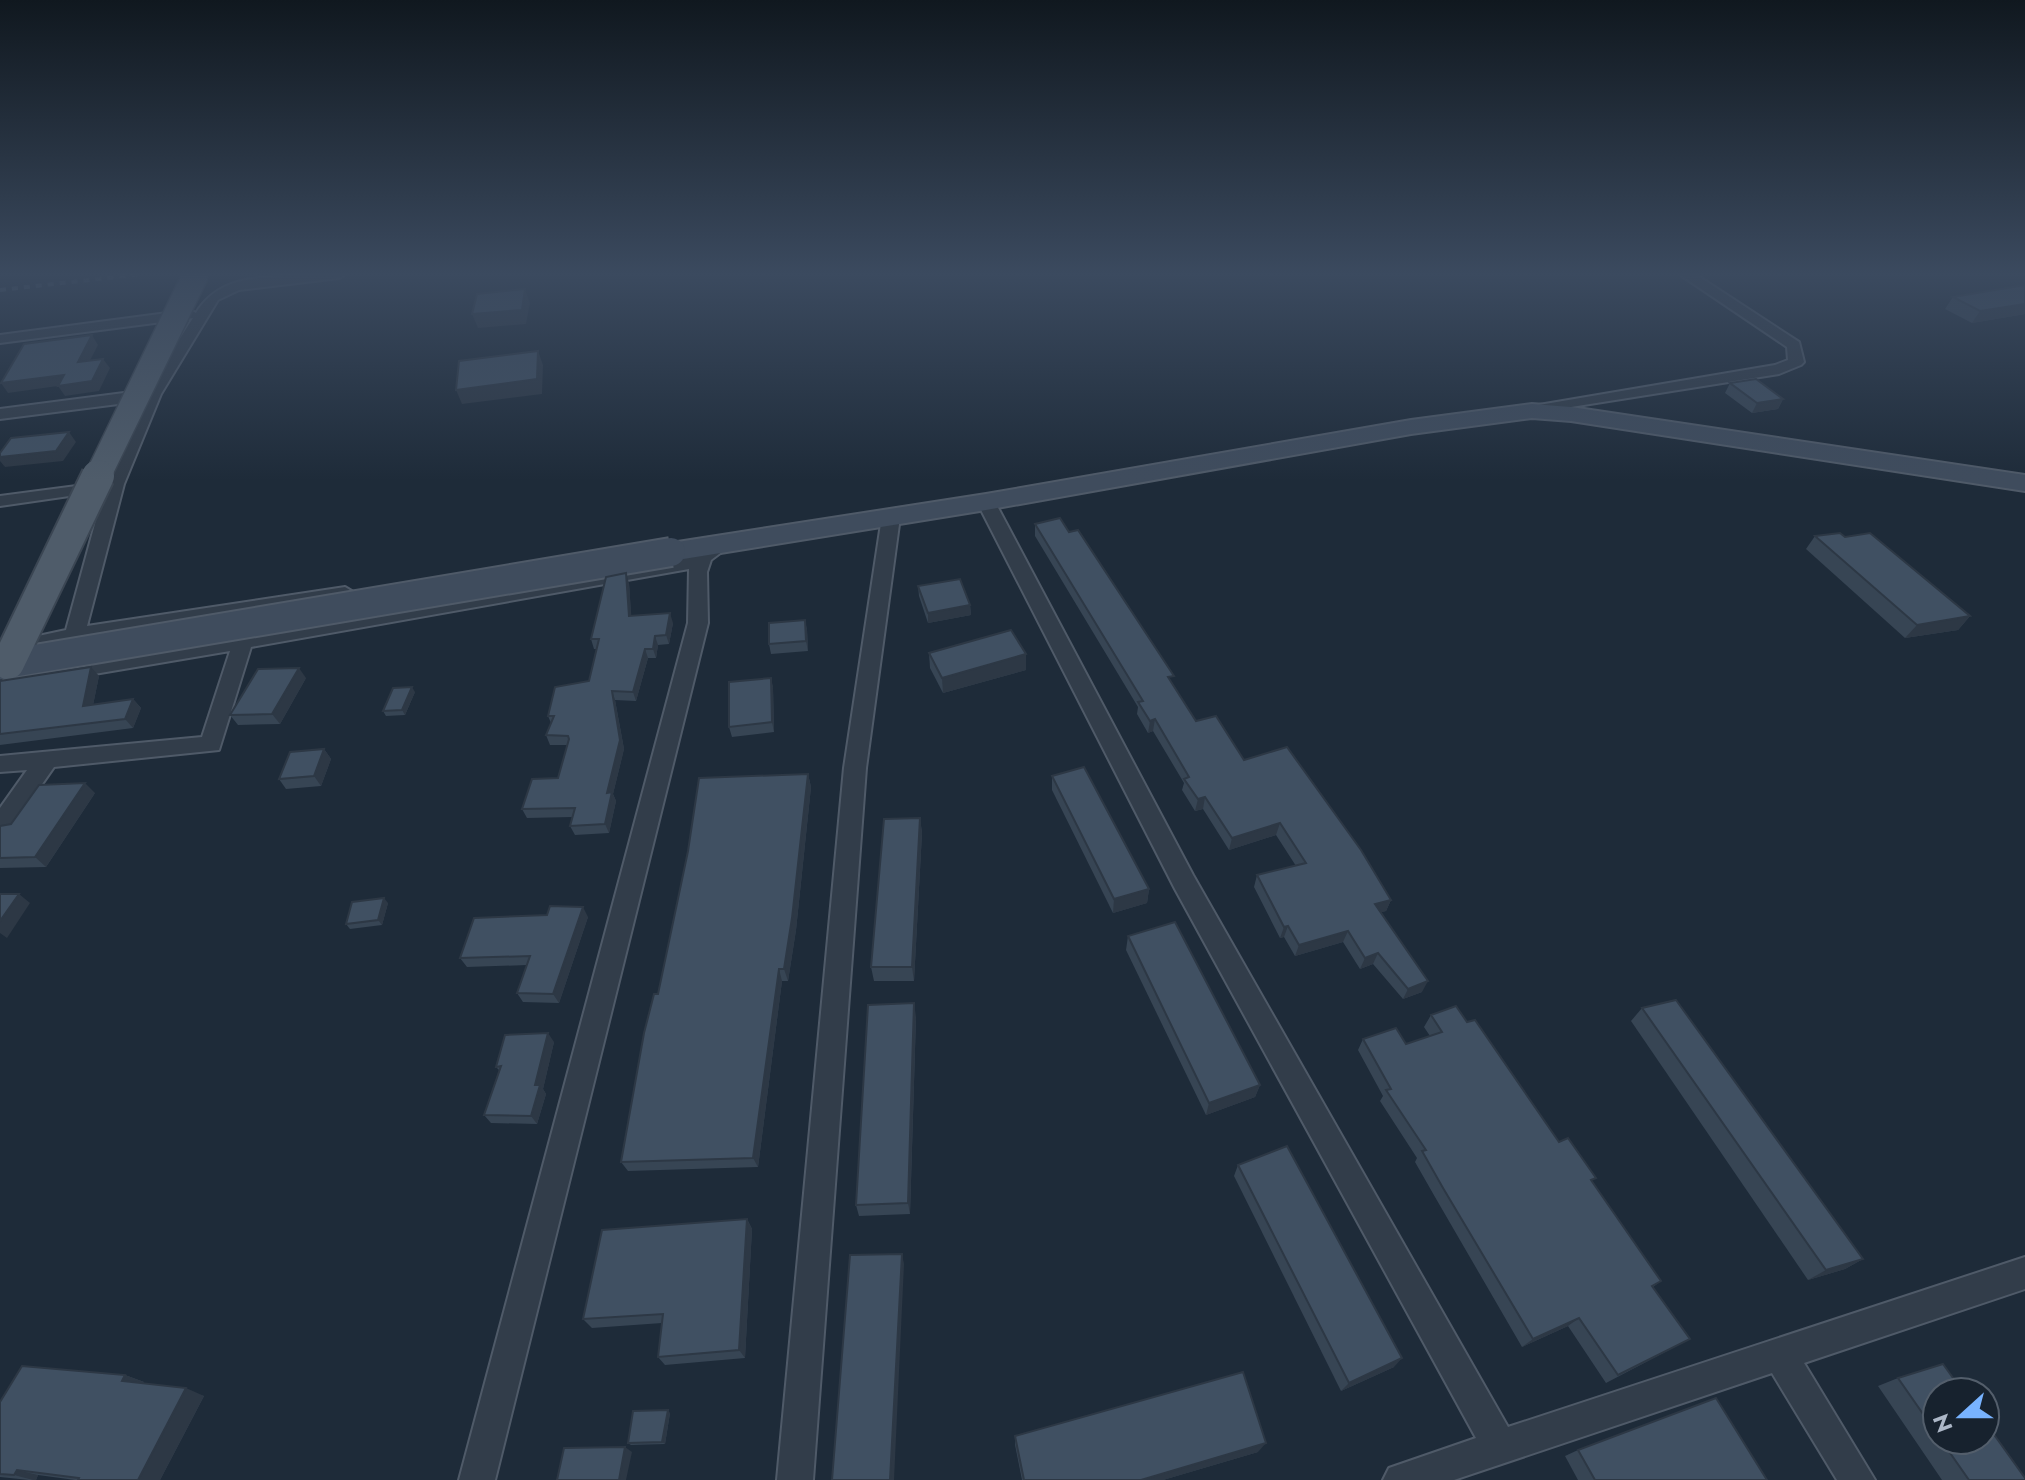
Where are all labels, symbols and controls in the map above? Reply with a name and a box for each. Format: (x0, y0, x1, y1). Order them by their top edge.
north arrow (1921, 1376, 2001, 1456)
text: N (1924, 1409, 1960, 1437)

